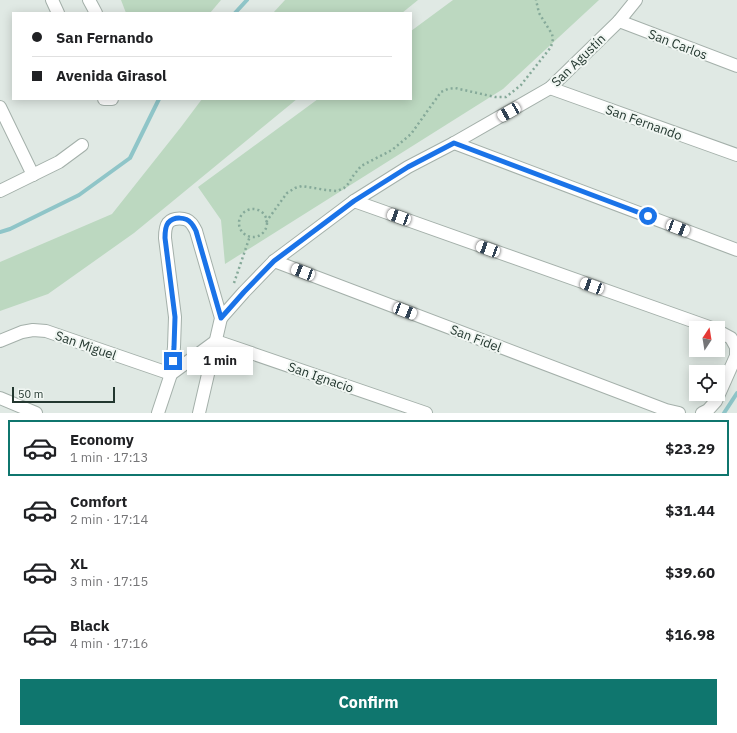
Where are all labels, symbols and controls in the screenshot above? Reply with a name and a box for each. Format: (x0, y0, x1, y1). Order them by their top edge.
street label: San Carlos (646, 25, 710, 63)
text: San Fernando (56, 28, 153, 47)
street label: San Agustín (548, 30, 609, 90)
text: Avenida Girasol (56, 66, 167, 85)
car (496, 101, 522, 123)
street label: San Fernando (603, 101, 684, 144)
car (386, 207, 412, 227)
route start (639, 207, 657, 225)
car (665, 218, 691, 238)
car (475, 239, 501, 259)
car (290, 262, 316, 282)
car (579, 276, 605, 296)
car (392, 301, 418, 321)
street label: San Fidel (448, 321, 504, 356)
north arrow (689, 321, 725, 357)
map controls (689, 321, 725, 401)
street label: San Miguel (53, 327, 119, 364)
callout: 1 min (187, 347, 253, 375)
route end (164, 352, 182, 370)
text: 1 min (203, 352, 237, 369)
street label: San Ignacio (286, 358, 356, 397)
button: locate (689, 365, 725, 401)
scale bar (12, 385, 115, 404)
text: 50 m (18, 387, 43, 401)
icon: car (22, 430, 58, 466)
text: Economy (70, 430, 134, 449)
text: $23.29 (665, 439, 715, 458)
text: 1 min · 17:13 (70, 449, 148, 466)
icon: car (22, 492, 58, 528)
text: Comfort (70, 492, 127, 511)
text: $31.44 (665, 501, 715, 520)
text: 2 min · 17:14 (70, 511, 148, 528)
icon: car (22, 554, 58, 590)
text: XL (70, 554, 88, 573)
text: $39.60 (665, 563, 715, 582)
text: 3 min · 17:15 (70, 573, 148, 590)
icon: car (22, 616, 58, 652)
text: Black (70, 616, 110, 635)
text: $16.98 (665, 625, 715, 644)
text: 4 min · 17:16 (70, 635, 148, 652)
button: Confirm (20, 679, 717, 725)

